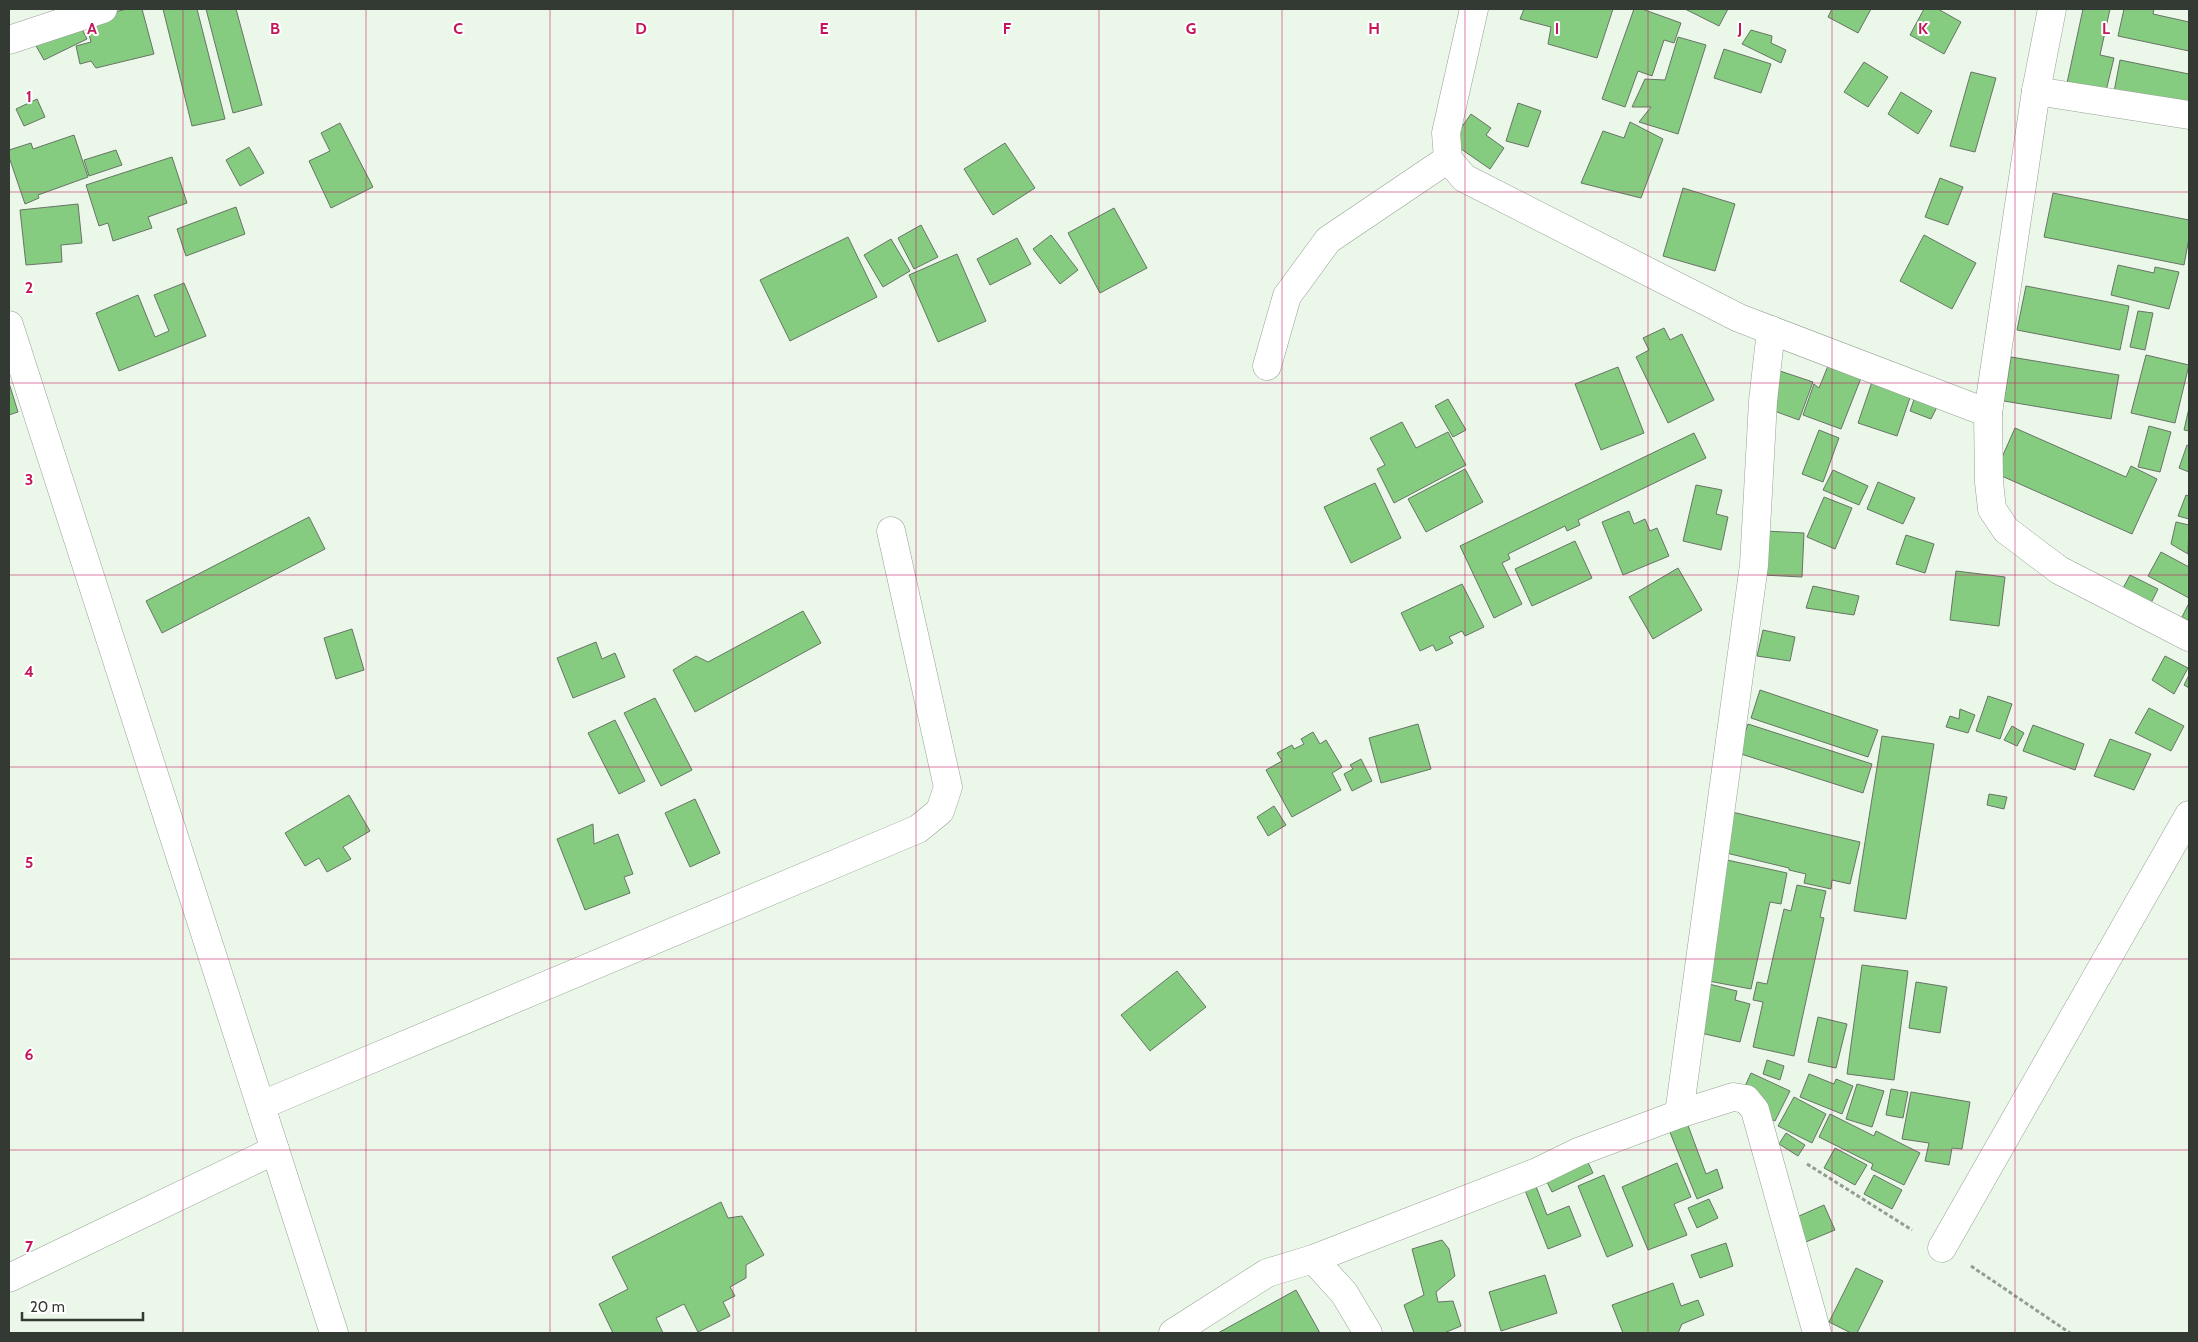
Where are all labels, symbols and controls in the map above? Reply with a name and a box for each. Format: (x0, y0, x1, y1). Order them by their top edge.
text: A (87, 19, 97, 38)
text: B (270, 19, 280, 38)
text: C (453, 19, 463, 38)
text: D (635, 19, 647, 38)
text: E (819, 19, 829, 38)
text: F (1003, 19, 1012, 38)
text: G (1186, 19, 1196, 38)
text: H (1368, 19, 1380, 38)
text: I (1555, 19, 1559, 38)
text: J (1737, 19, 1742, 38)
text: K (1918, 19, 1928, 38)
text: L (2102, 19, 2110, 38)
text: 1 (26, 87, 32, 106)
text: 2 (25, 278, 33, 297)
text: 3 (25, 470, 33, 489)
text: 4 (24, 662, 34, 681)
text: 5 (25, 853, 33, 872)
text: 6 (25, 1045, 34, 1064)
text: 7 (25, 1237, 34, 1256)
scale bar (22, 1290, 144, 1322)
text: 20 m (30, 1298, 65, 1316)

